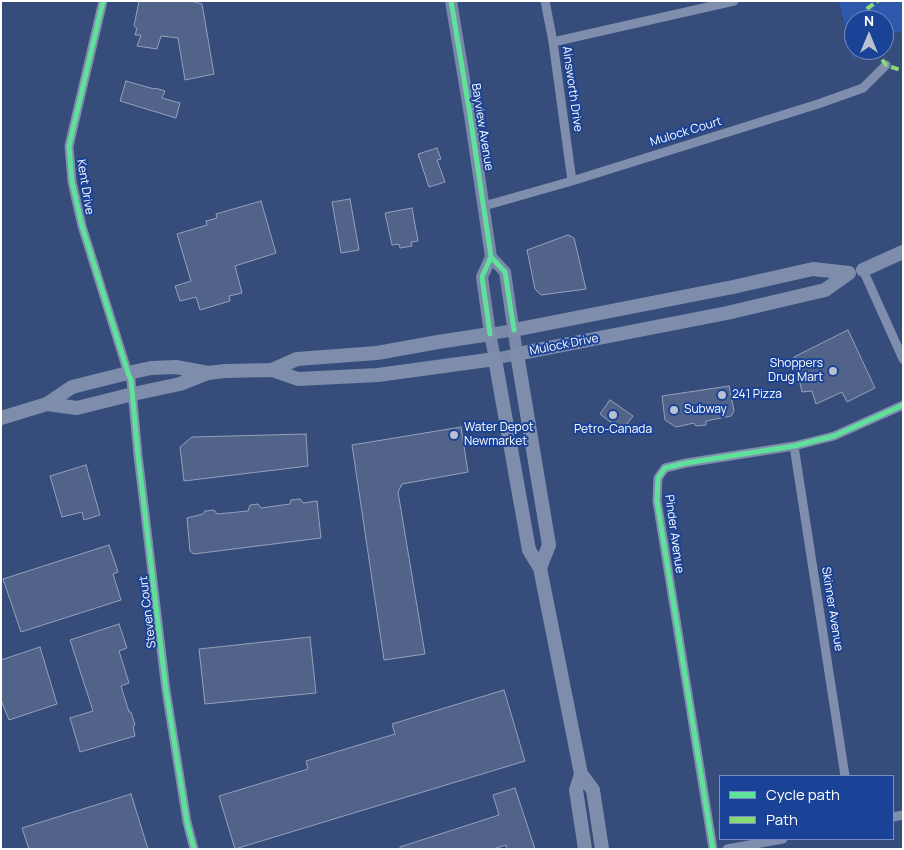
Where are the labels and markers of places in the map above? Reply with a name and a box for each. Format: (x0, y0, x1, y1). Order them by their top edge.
place label: Shoppers Drug Mart (768, 357, 823, 385)
marker: Shoppers Drug Mart (827, 365, 839, 377)
place label: 241 Pizza (732, 388, 782, 402)
marker: 241 Pizza (716, 389, 728, 401)
place label: Subway (684, 403, 727, 417)
marker: Subway (668, 404, 680, 416)
marker: Petro-Canada (607, 409, 619, 421)
place label: Water Depot Newmarket (464, 421, 534, 449)
place label: Petro-Canada (574, 423, 652, 437)
marker: Water Depot Newmarket (448, 429, 460, 441)

